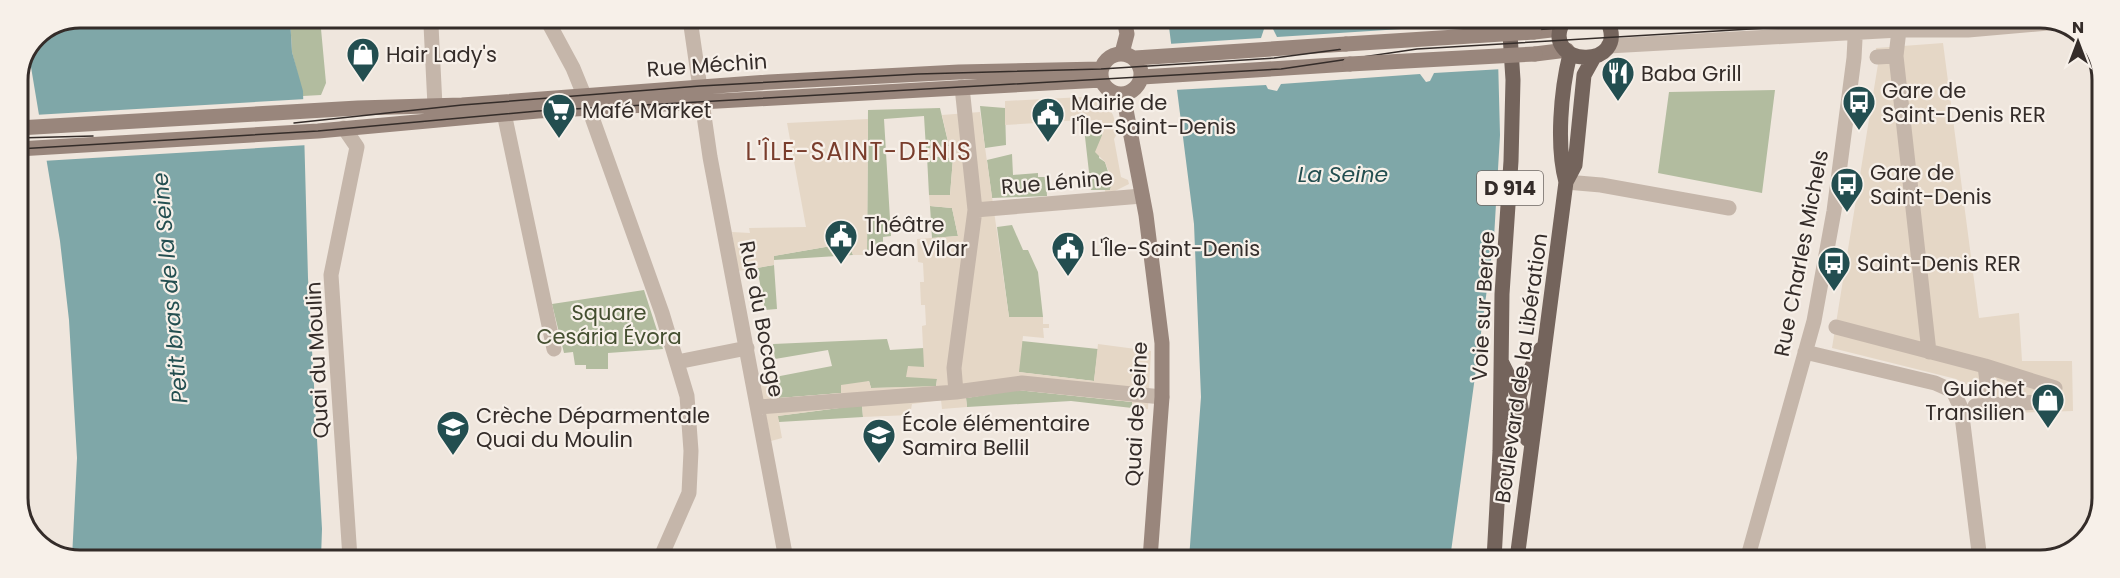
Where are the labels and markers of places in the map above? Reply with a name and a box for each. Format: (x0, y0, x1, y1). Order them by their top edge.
shop icon: Hair Lady's (345, 36, 381, 83)
place label: Hair Lady's (386, 40, 497, 69)
restaurant icon: Baba Grill (1600, 55, 1636, 102)
place label: Baba Grill (1641, 59, 1742, 88)
place label: Gare de Saint-Denis RER (1882, 76, 2046, 129)
bus stop icon: Gare de Saint-Denis RER (1841, 84, 1877, 131)
place label: Mairie de l'Île-Saint-Denis (1071, 88, 1236, 141)
supermarket icon: Mafé Market (541, 92, 577, 139)
place label: Mafé Market (582, 96, 711, 125)
public building icon: Mairie de l'Île-Saint-Denis (1030, 96, 1066, 143)
place label: Gare de Saint-Denis (1870, 158, 1992, 211)
bus stop icon: Gare de Saint-Denis (1829, 166, 1865, 213)
place label: Théâtre Jean Vilar (864, 210, 968, 263)
public building icon: Théâtre Jean Vilar (823, 218, 859, 265)
public building icon: L'Île-Saint-Denis (1050, 230, 1086, 277)
place label: L'Île-Saint-Denis (1091, 234, 1260, 263)
bus stop icon: Saint-Denis RER (1816, 245, 1852, 292)
place label: Saint-Denis RER (1857, 249, 2021, 278)
place label: Guichet Transilien (1925, 374, 2025, 427)
shop icon: Guichet Transilien (2030, 382, 2066, 429)
place label: Crèche Déparmentale Quai du Moulin (476, 401, 710, 454)
school or university icon: Crèche Déparmentale Quai du Moulin (435, 409, 471, 456)
place label: École élémentaire Samira Bellil (902, 409, 1090, 462)
school or university icon: École élémentaire Samira Bellil (861, 417, 897, 464)

